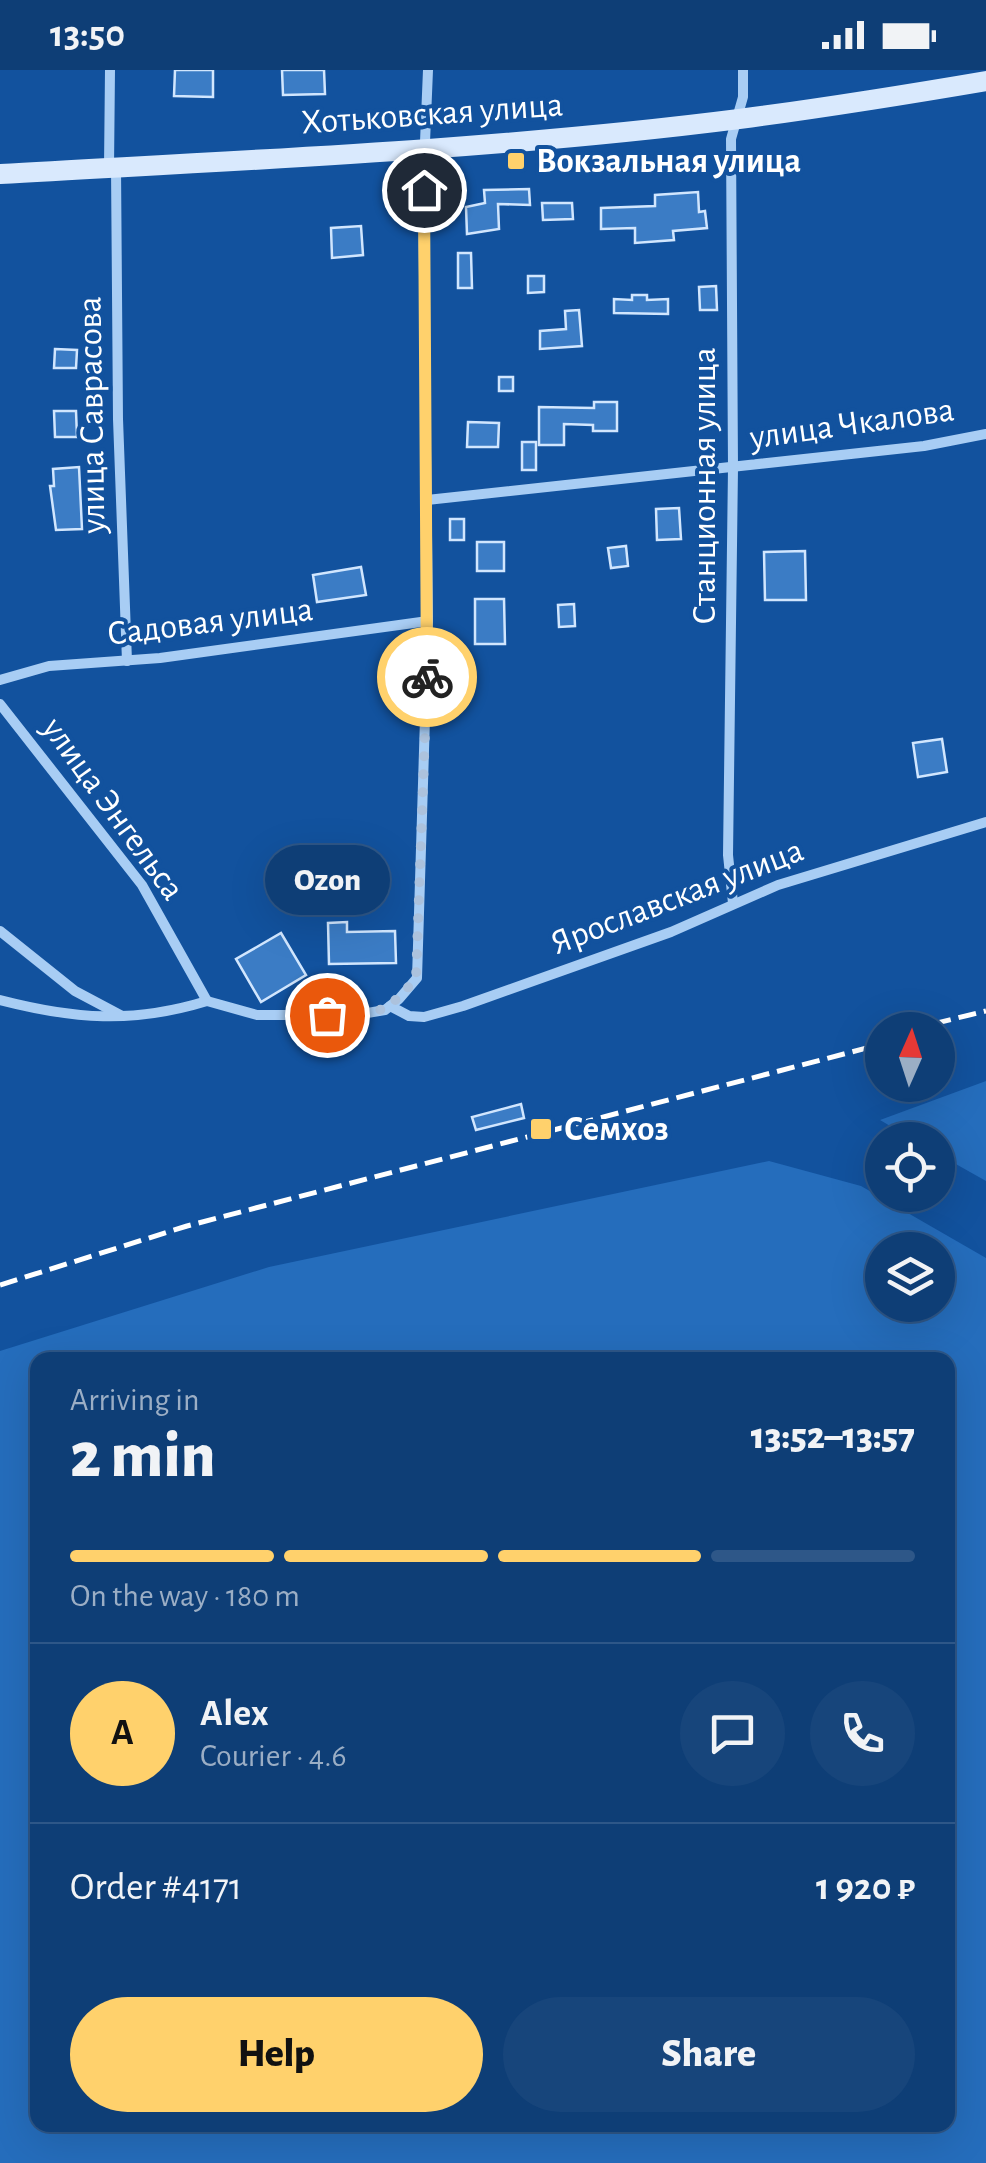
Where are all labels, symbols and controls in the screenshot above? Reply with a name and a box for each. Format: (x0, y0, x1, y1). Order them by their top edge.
text: 13:50 (50, 16, 125, 54)
street label: Хотьковская улица (300, 87, 564, 141)
place label: Вокзальная улица (536, 144, 801, 179)
pin (382, 148, 467, 233)
marker: Вокзальная улица (505, 150, 527, 172)
icon: home (397, 163, 452, 218)
street label: улица Саврасова (72, 296, 112, 535)
street label: Станционная улица (687, 347, 722, 625)
street label: улица Чкалова (747, 392, 956, 456)
street label: Садовая улица (105, 592, 315, 652)
courier (377, 627, 477, 727)
icon: bike (400, 650, 455, 705)
street label: улица Энгельса (35, 711, 191, 907)
street label: Ярославская улица (546, 833, 808, 961)
callout: Ozon (264, 845, 390, 915)
text: Ozon (294, 864, 361, 896)
pin (285, 973, 370, 1058)
icon: bag (300, 988, 355, 1043)
north arrow (865, 1012, 955, 1102)
map controls (865, 1012, 955, 1322)
place label: Семхоз (564, 1112, 669, 1147)
marker: Семхоз (528, 1116, 554, 1142)
button: locate (865, 1122, 955, 1212)
button: layers (865, 1232, 955, 1322)
text: Arriving in (70, 1384, 199, 1416)
text: 13:52–13:57 (751, 1418, 915, 1456)
text: 2 min (70, 1424, 216, 1489)
text: On the way · 180 m (70, 1580, 300, 1612)
button: chat (680, 1681, 785, 1786)
button: phone (810, 1681, 915, 1786)
text: Alex (200, 1695, 269, 1733)
text: A (111, 1714, 134, 1752)
text: Courier · 4.6 (200, 1740, 347, 1772)
text: Order #4171 (70, 1869, 242, 1907)
text: 1 920 ₽ (816, 1869, 915, 1907)
button: Help (70, 1997, 483, 2112)
button: Share (503, 1997, 915, 2112)

